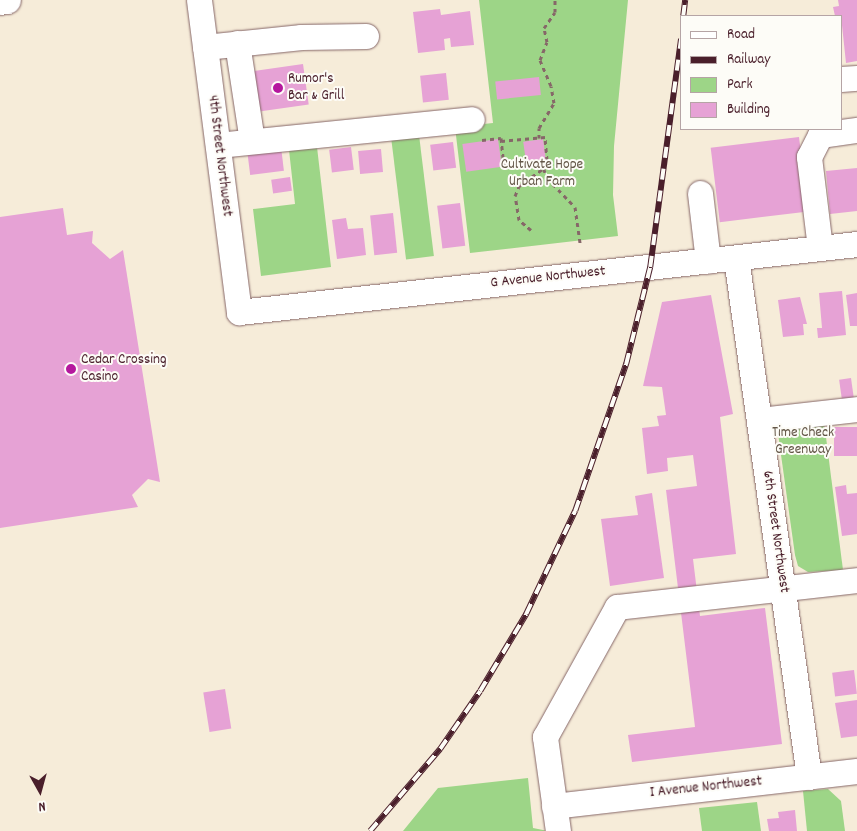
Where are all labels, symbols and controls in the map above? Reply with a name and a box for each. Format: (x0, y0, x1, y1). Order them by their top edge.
legend (680, 15, 842, 130)
text: Road (727, 24, 755, 46)
text: Railway (727, 49, 770, 71)
place label: Rumor's Bar & Grill (288, 70, 344, 105)
text: Park (727, 74, 753, 96)
marker: Rumor's Bar & Grill (272, 82, 284, 94)
street label: 4th Street Northwest (203, 94, 235, 218)
text: Building (727, 99, 770, 121)
park label: Cultivate Hope Urban Farm (501, 156, 583, 191)
street label: G Avenue Northwest (490, 263, 606, 293)
place label: Cedar Crossing Casino (81, 351, 167, 386)
marker: Cedar Crossing Casino (65, 363, 77, 375)
park label: Time Check Greenway (772, 424, 834, 459)
street label: 6th Street Northwest (758, 470, 792, 594)
north arrow (15, 766, 65, 816)
street label: I Avenue Northwest (649, 773, 763, 803)
text: N (37, 796, 46, 816)

